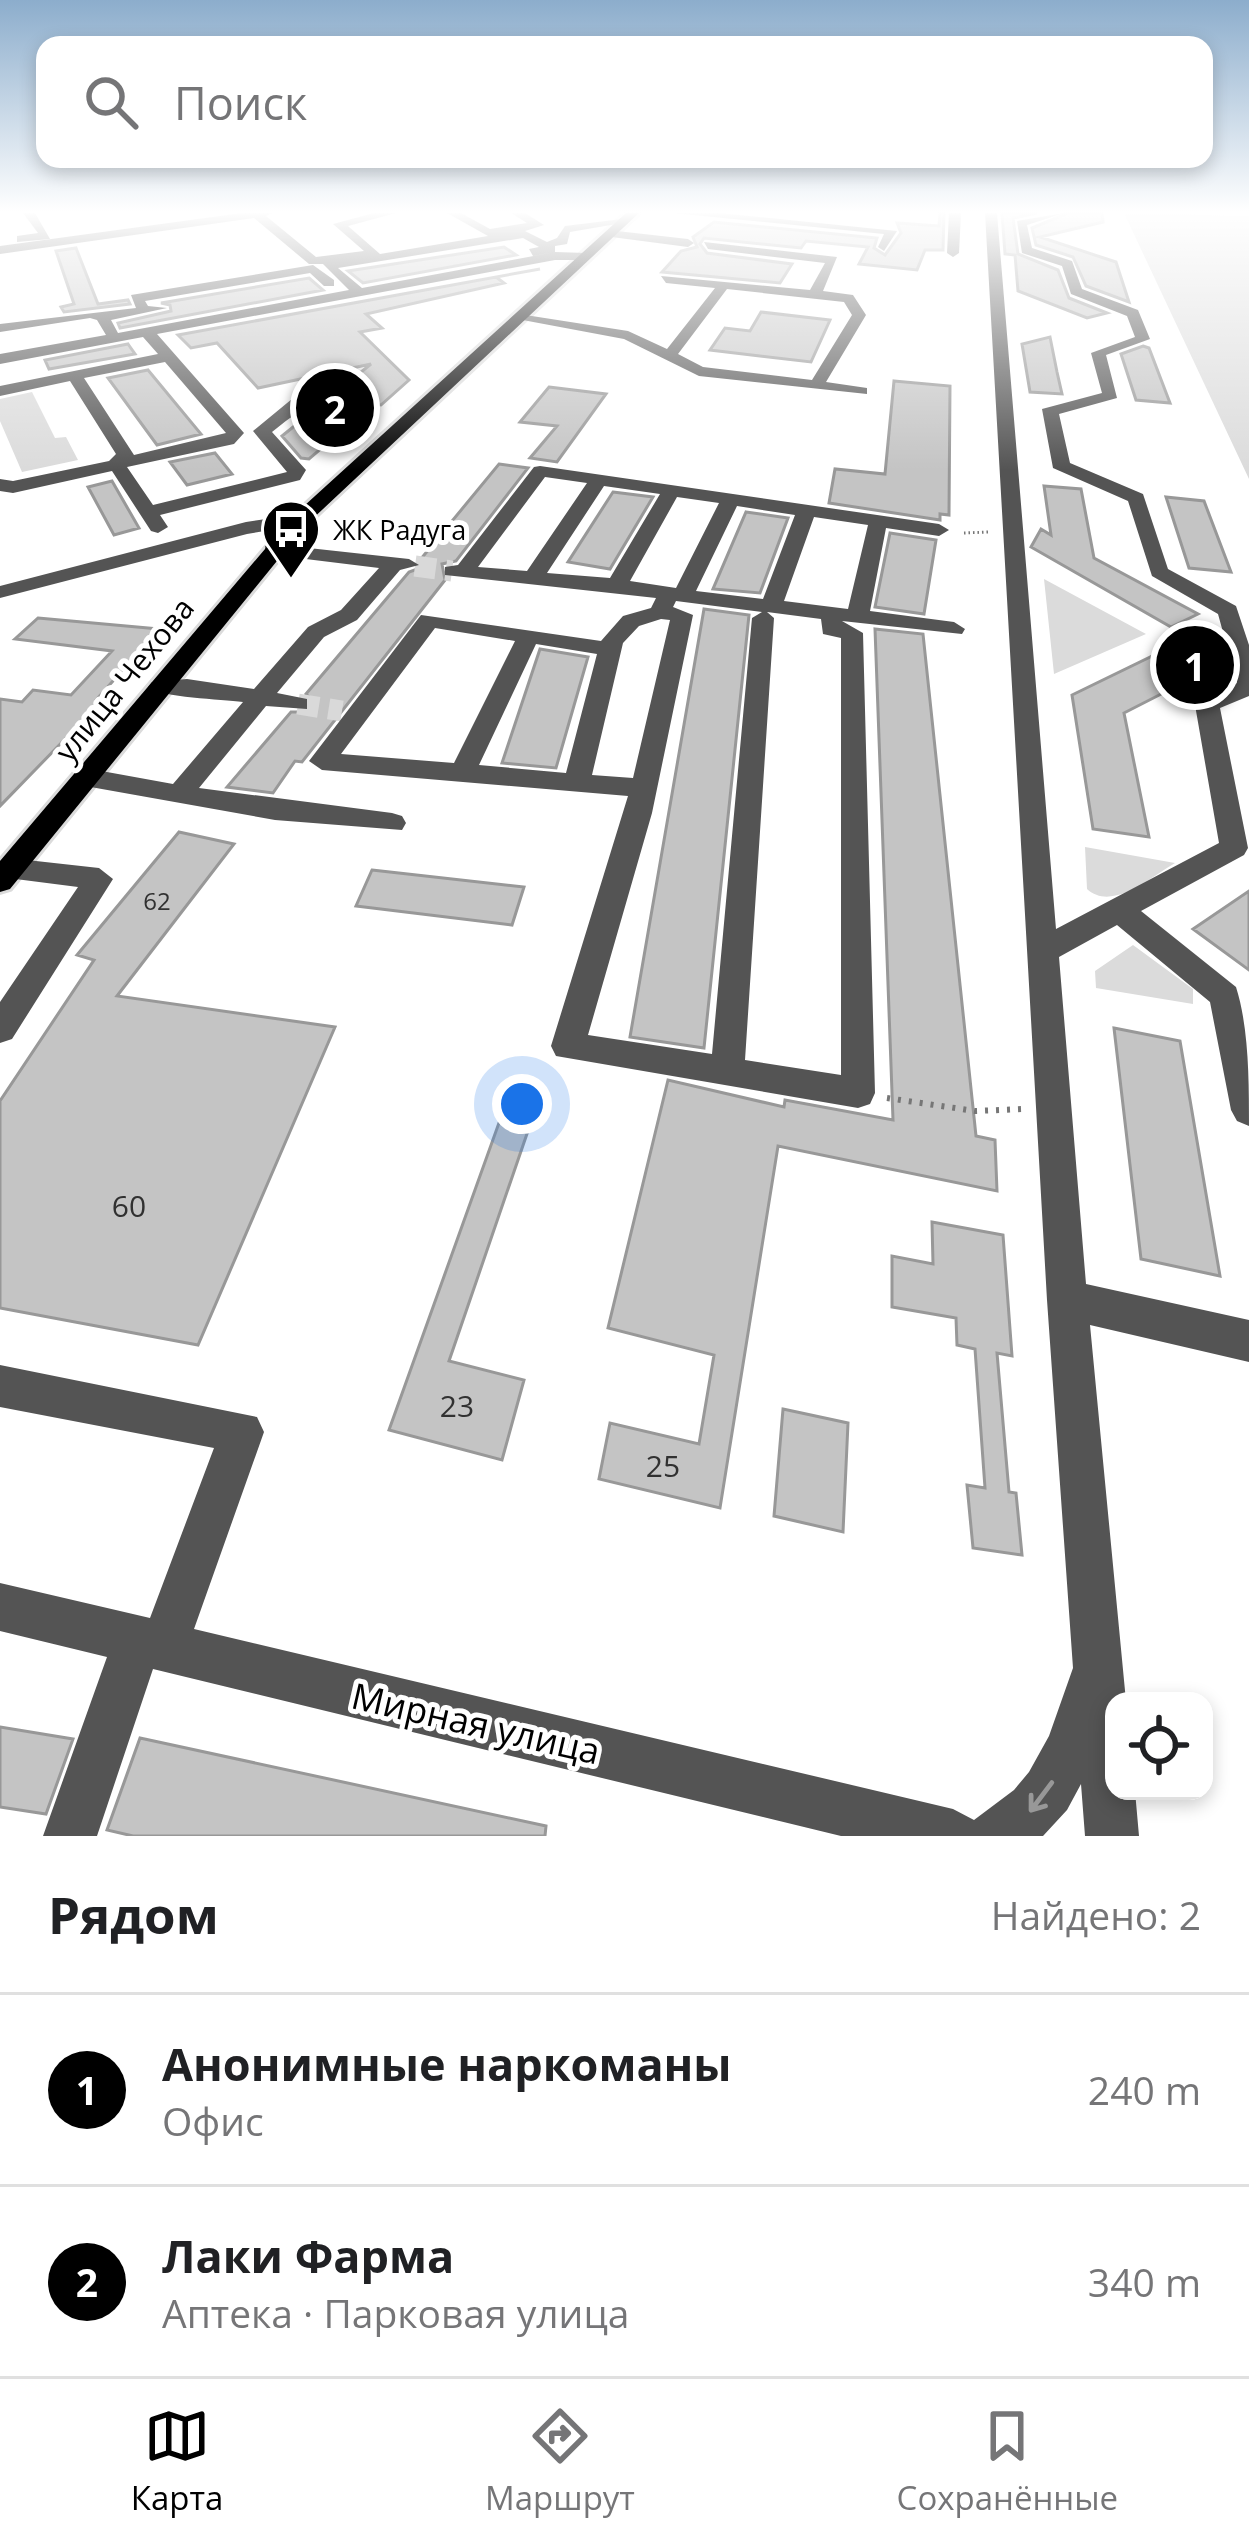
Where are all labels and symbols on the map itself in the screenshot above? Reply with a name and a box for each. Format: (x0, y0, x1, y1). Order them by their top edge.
pin: 2 (296, 363, 374, 453)
bus stop icon: ЖК Радуга (260, 498, 322, 580)
place label: ЖК Радуга (333, 511, 466, 548)
street label: улица Чехова (45, 588, 203, 770)
pin: 1 (1156, 620, 1234, 710)
house number: 62 (143, 884, 171, 917)
your location (492, 1074, 552, 1134)
house number: 60 (112, 1185, 146, 1226)
house number: 23 (440, 1385, 474, 1426)
house number: 25 (646, 1445, 680, 1486)
street label: Мирная улица (347, 1671, 605, 1775)
one-way arrow (1029, 1780, 1055, 1813)

